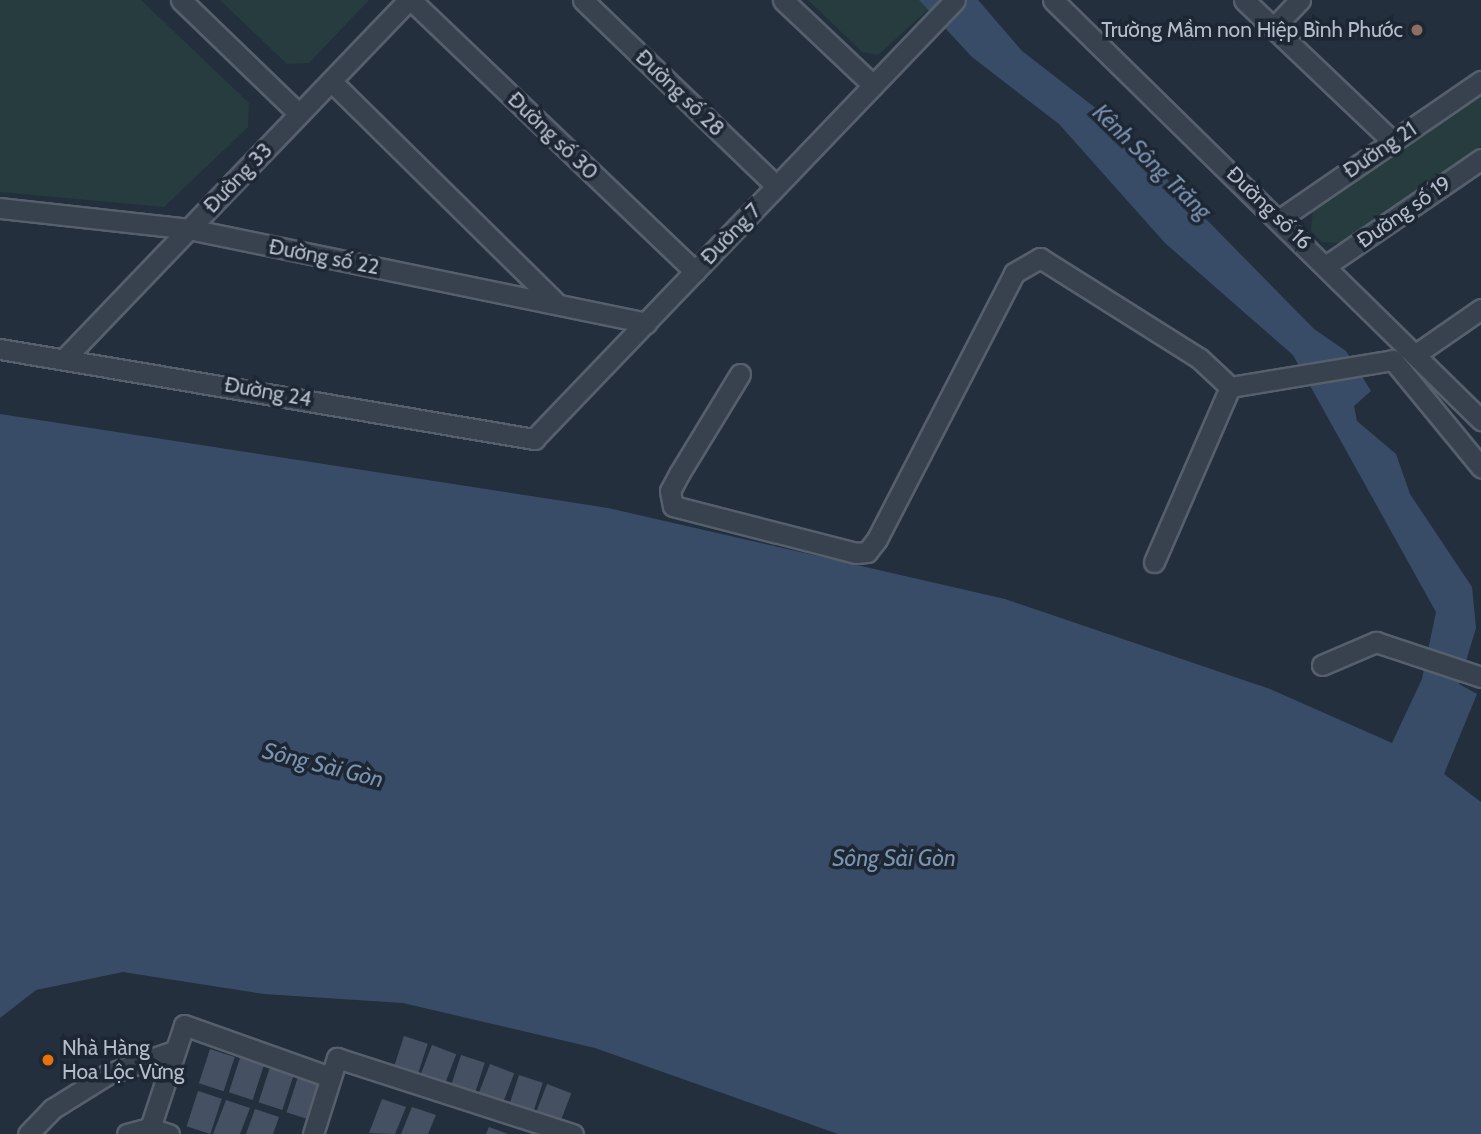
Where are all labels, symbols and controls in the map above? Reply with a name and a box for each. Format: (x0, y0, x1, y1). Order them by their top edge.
place label: Trường Mầm non Hiệp Bình Phước (1101, 17, 1403, 43)
marker: Trường Mầm non Hiệp Bình Phước (1409, 22, 1425, 38)
street label: Đường số 28 (630, 45, 730, 141)
street label: Đường số 30 (503, 87, 603, 185)
water label: Kênh Sông Trăng (1087, 99, 1217, 225)
street label: Đường 21 (1339, 116, 1421, 184)
street label: Đường 33 (199, 138, 277, 218)
street label: Đường số 16 (1221, 161, 1317, 255)
street label: Đường số 19 (1352, 171, 1456, 253)
street label: Đường 7 (696, 198, 766, 270)
street label: Đường số 22 (267, 234, 381, 280)
street label: Đường 24 (223, 372, 313, 412)
water label: Sông Sài Gòn (260, 737, 386, 793)
water label: Sông Sài Gòn (832, 844, 956, 872)
place label: Nhà Hàng Hoa Lộc Vừng (62, 1035, 184, 1085)
marker: Nhà Hàng Hoa Lộc Vừng (40, 1052, 56, 1068)

